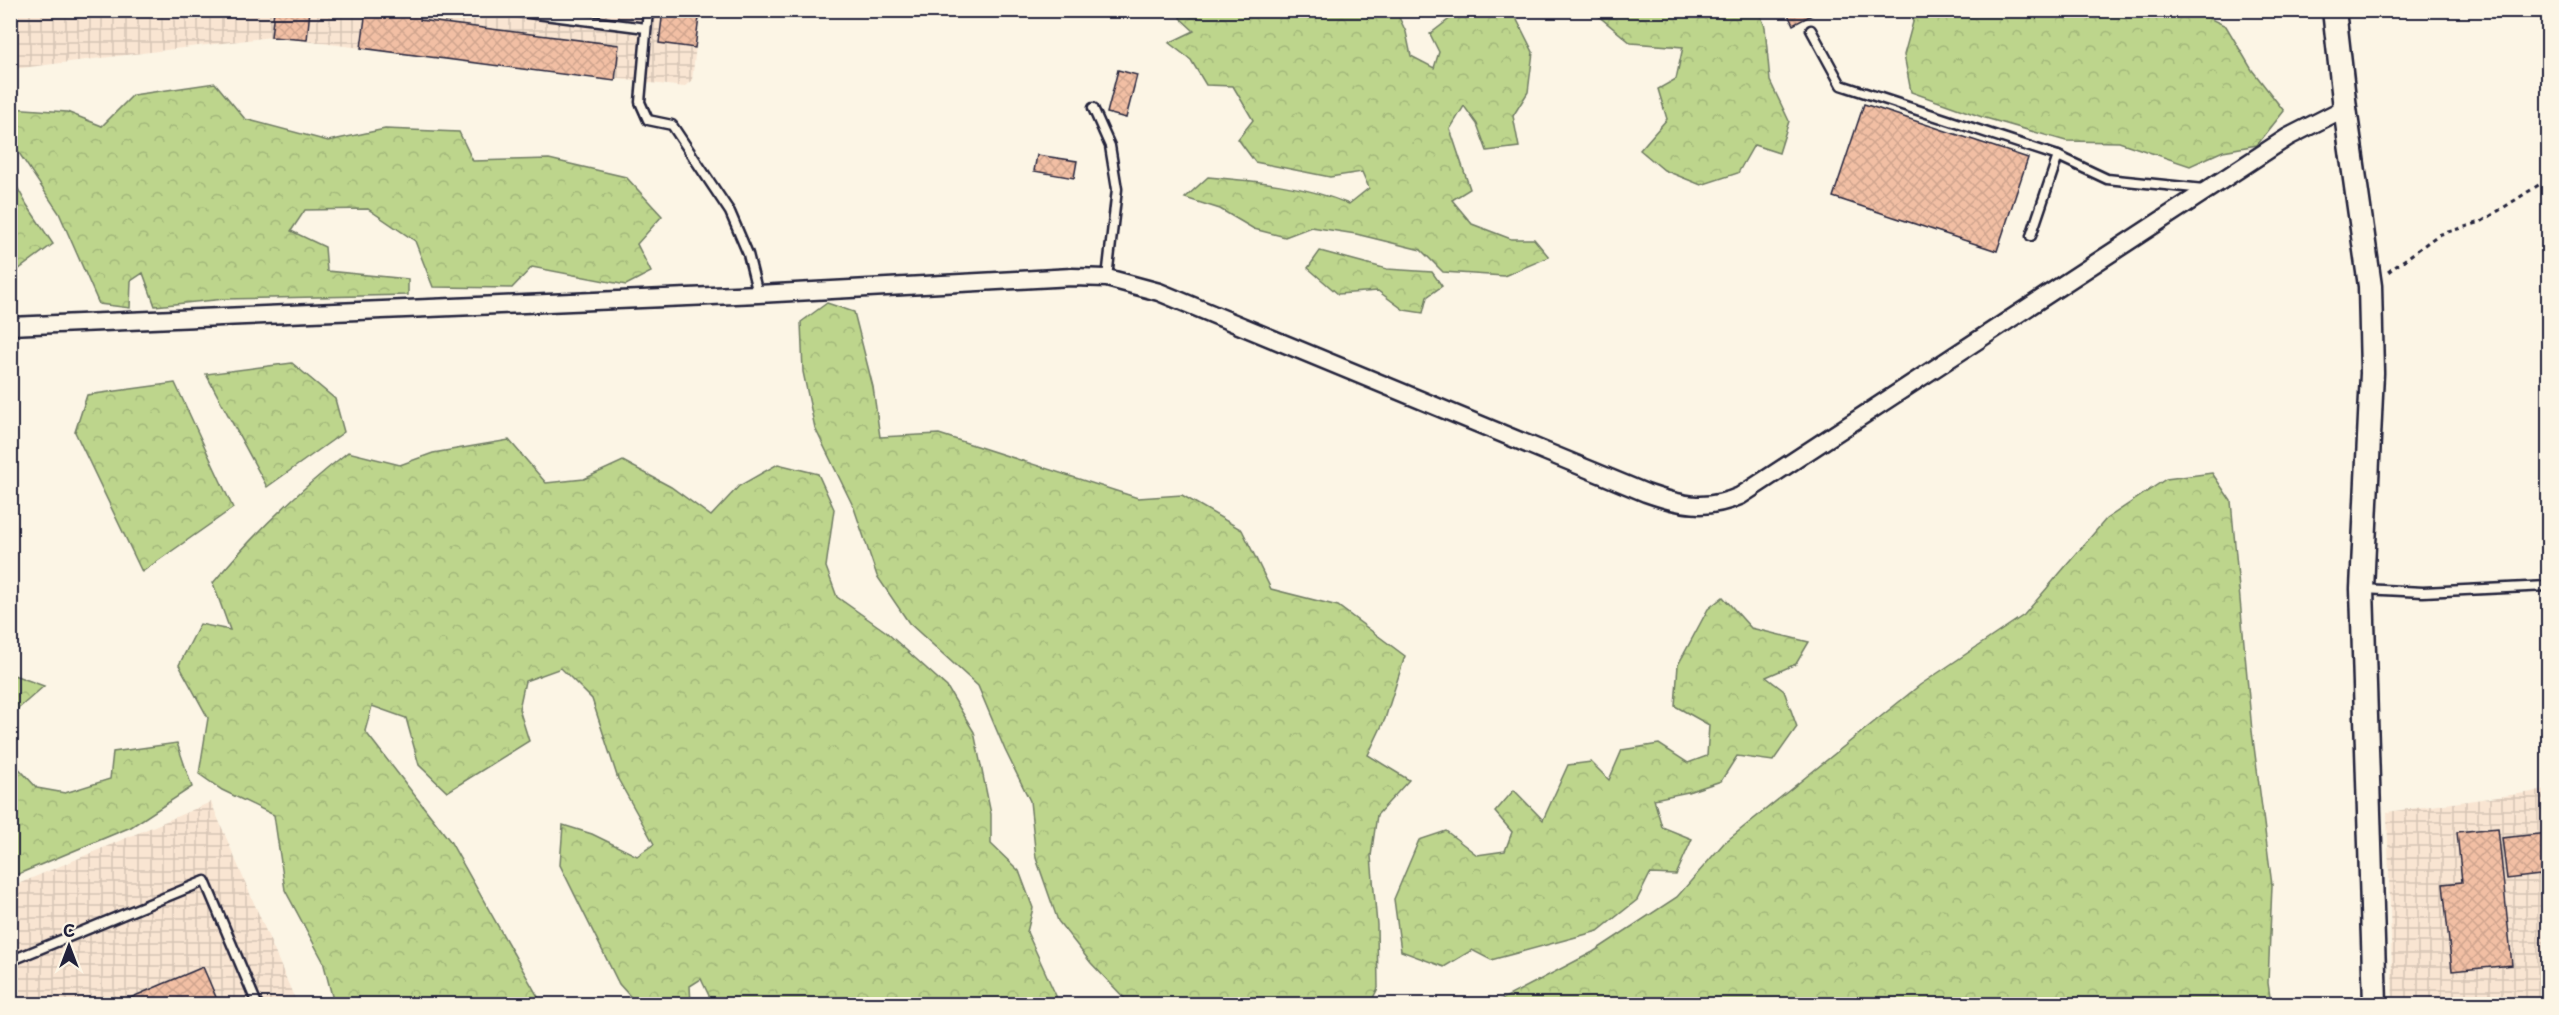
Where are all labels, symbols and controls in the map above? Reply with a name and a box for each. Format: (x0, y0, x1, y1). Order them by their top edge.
north arrow (39, 916, 99, 976)
text: С (63, 918, 75, 942)

